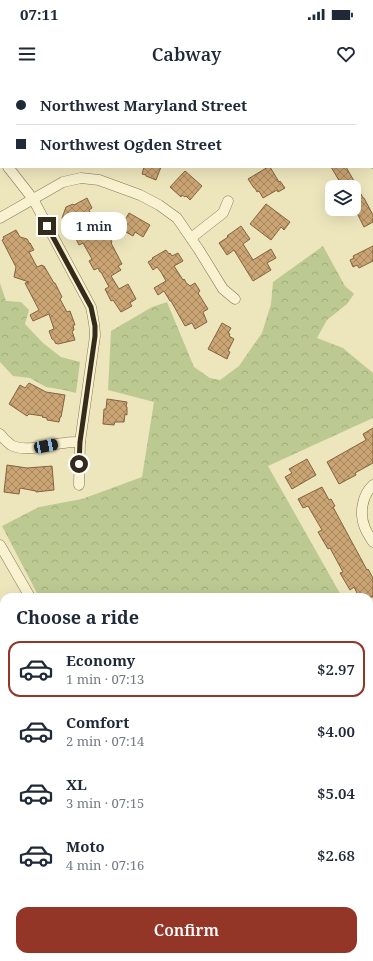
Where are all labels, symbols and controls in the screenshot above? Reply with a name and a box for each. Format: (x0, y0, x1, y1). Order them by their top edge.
text: 07:11 (20, 4, 58, 24)
text: Cabway (152, 42, 221, 66)
icon: menu (16, 43, 38, 65)
icon: heart (335, 43, 357, 65)
text: Northwest Maryland Street (40, 95, 247, 115)
text: Northwest Ogden Street (40, 134, 222, 154)
map controls (325, 180, 361, 216)
button: layers (325, 180, 361, 216)
callout: 1 min (61, 212, 127, 240)
route end (38, 217, 56, 235)
text: 1 min (76, 217, 112, 235)
car (33, 438, 59, 454)
route start (70, 455, 88, 473)
text: Choose a ride (16, 605, 139, 629)
text: Economy (66, 650, 135, 670)
icon: car (18, 651, 54, 687)
text: $2.97 (317, 659, 355, 679)
text: 1 min · 07:13 (66, 670, 144, 688)
text: Comfort (66, 712, 129, 732)
icon: car (18, 713, 54, 749)
text: $4.00 (317, 721, 355, 741)
text: 2 min · 07:14 (66, 732, 144, 750)
text: XL (66, 774, 87, 794)
icon: car (18, 775, 54, 811)
text: $5.04 (317, 783, 355, 803)
text: 3 min · 07:15 (66, 794, 144, 812)
text: Moto (66, 836, 105, 856)
icon: car (18, 837, 54, 873)
text: $2.68 (317, 845, 355, 865)
text: 4 min · 07:16 (66, 856, 144, 874)
button: Confirm (16, 907, 357, 953)

